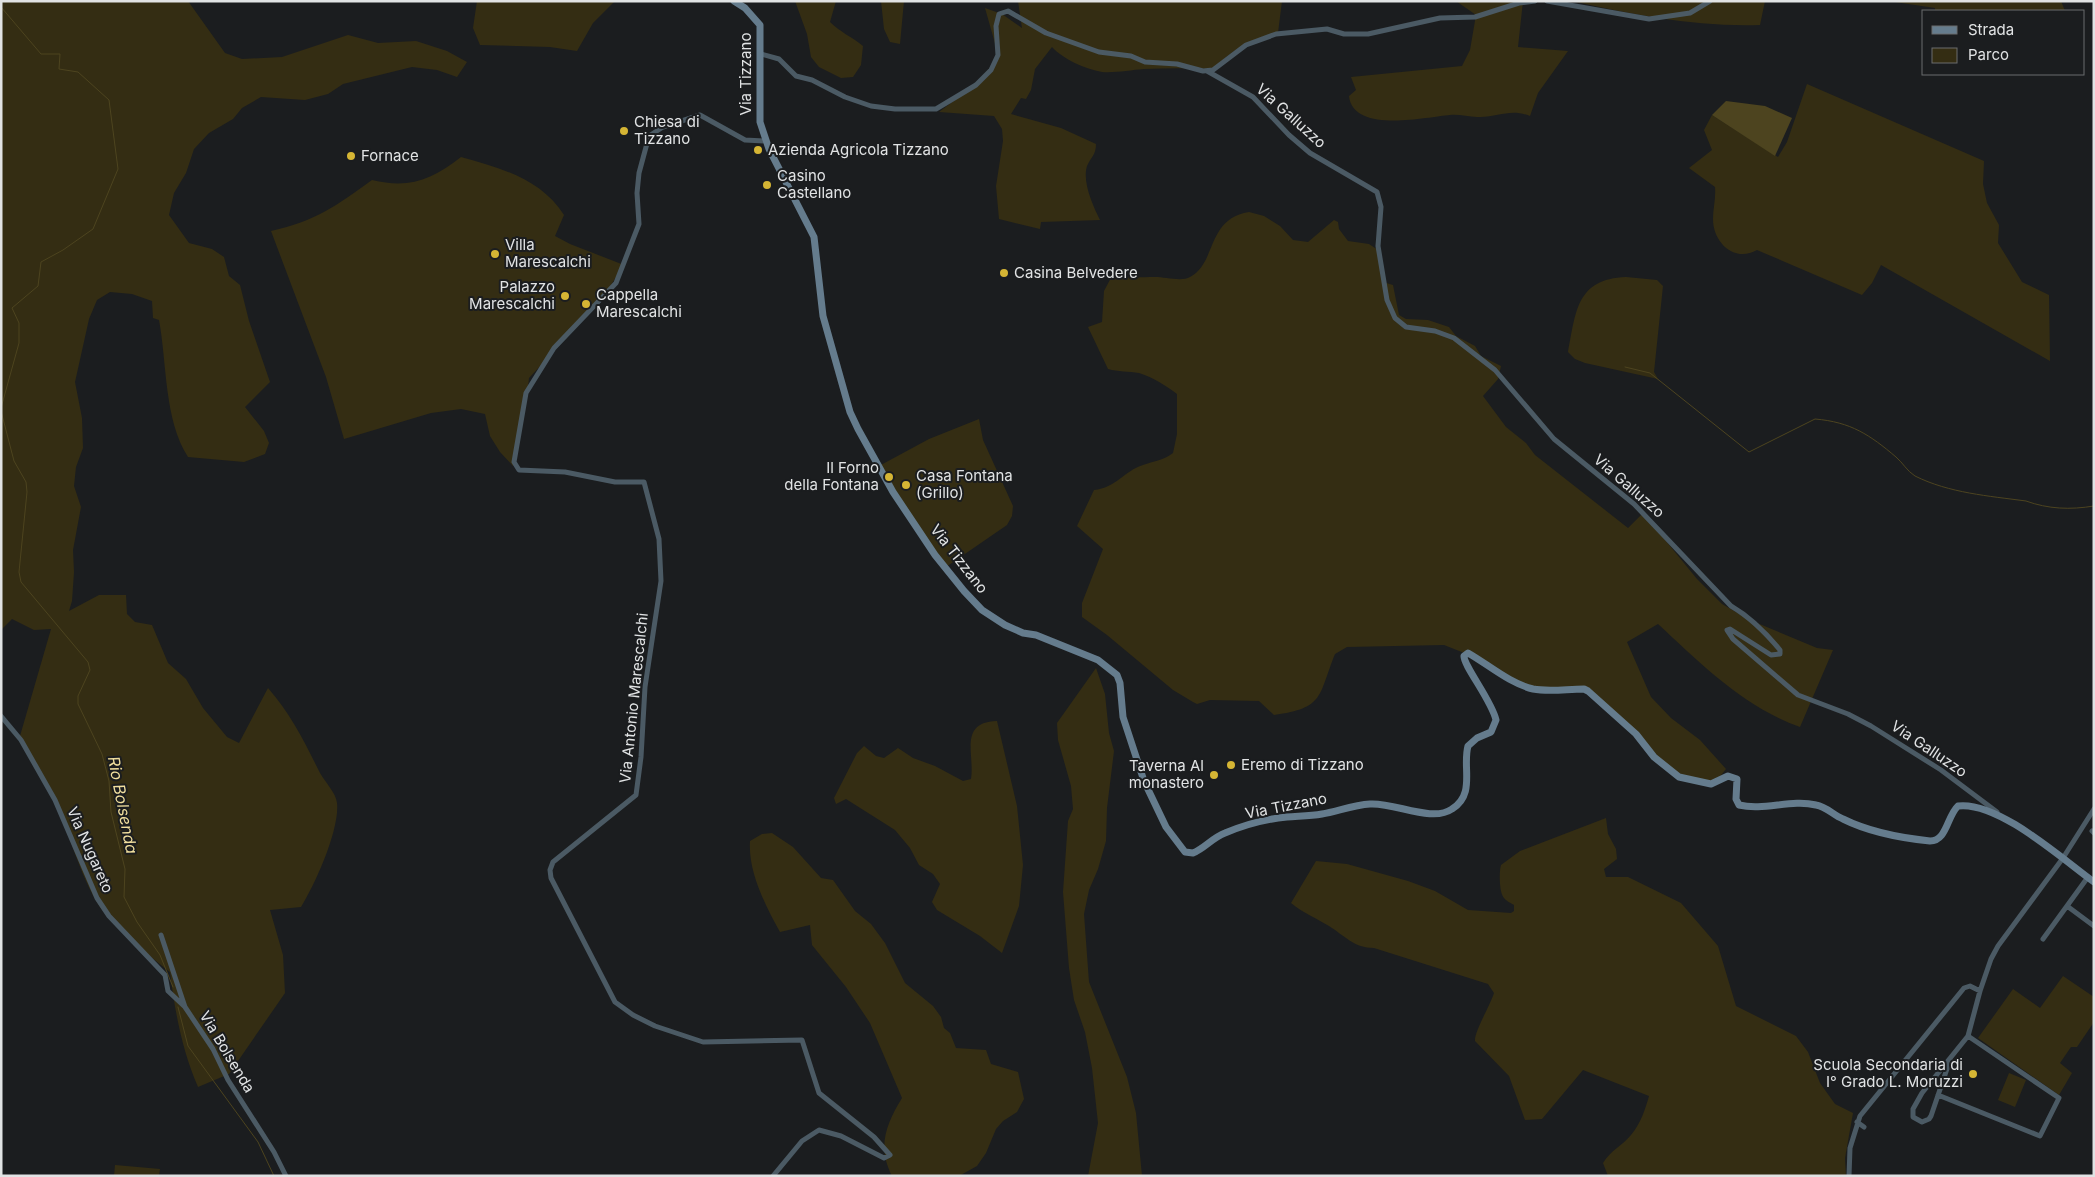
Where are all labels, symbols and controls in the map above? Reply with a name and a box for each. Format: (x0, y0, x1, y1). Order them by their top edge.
legend (1922, 10, 2085, 75)
text: Strada (1968, 20, 2014, 39)
street label: Via Tizzano (736, 33, 755, 115)
text: Parco (1968, 45, 2009, 64)
street label: Via Galluzzo (1252, 79, 1330, 152)
place label: Chiesa di Tizzano (634, 112, 700, 148)
marker: Chiesa di Tizzano (618, 125, 630, 137)
place label: Azienda Agricola Tizzano (768, 140, 949, 159)
marker: Azienda Agricola Tizzano (752, 144, 764, 156)
place label: Fornace (361, 146, 419, 165)
marker: Fornace (345, 150, 357, 162)
place label: Casino Castellano (777, 166, 851, 202)
marker: Casino Castellano (761, 179, 773, 191)
place label: Villa Marescalchi (505, 235, 591, 271)
marker: Villa Marescalchi (489, 248, 501, 260)
place label: Casina Belvedere (1014, 263, 1138, 282)
marker: Casina Belvedere (998, 267, 1010, 279)
place label: Palazzo Marescalchi (469, 277, 555, 313)
place label: Cappella Marescalchi (596, 285, 682, 321)
marker: Palazzo Marescalchi (559, 290, 571, 302)
marker: Cappella Marescalchi (580, 298, 592, 310)
street label: Via Galluzzo (1590, 450, 1669, 522)
place label: Il Forno della Fontana (784, 458, 879, 494)
place label: Casa Fontana (Grillo) (916, 466, 1013, 502)
marker: Il Forno della Fontana (883, 471, 895, 483)
marker: Casa Fontana (Grillo) (900, 479, 912, 491)
street label: Via Tizzano (926, 520, 992, 597)
street label: Via Antonio Marescalchi (615, 612, 652, 784)
street label: Via Galluzzo (1888, 716, 1971, 781)
water label: Rio Bolsenda (104, 755, 142, 856)
place label: Eremo di Tizzano (1241, 755, 1364, 774)
place label: Taverna Al monastero (1129, 756, 1204, 792)
marker: Eremo di Tizzano (1225, 759, 1237, 771)
marker: Taverna Al monastero (1208, 769, 1220, 781)
street label: Via Tizzano (1243, 788, 1328, 823)
street label: Via Nugareto (63, 804, 118, 896)
street label: Via Bolsenda (196, 1007, 259, 1096)
place label: Scuola Secondaria di I° Grado L. Moruzzi (1813, 1055, 1963, 1091)
marker: Scuola Secondaria di I° Grado L. Moruzzi (1967, 1068, 1979, 1080)

